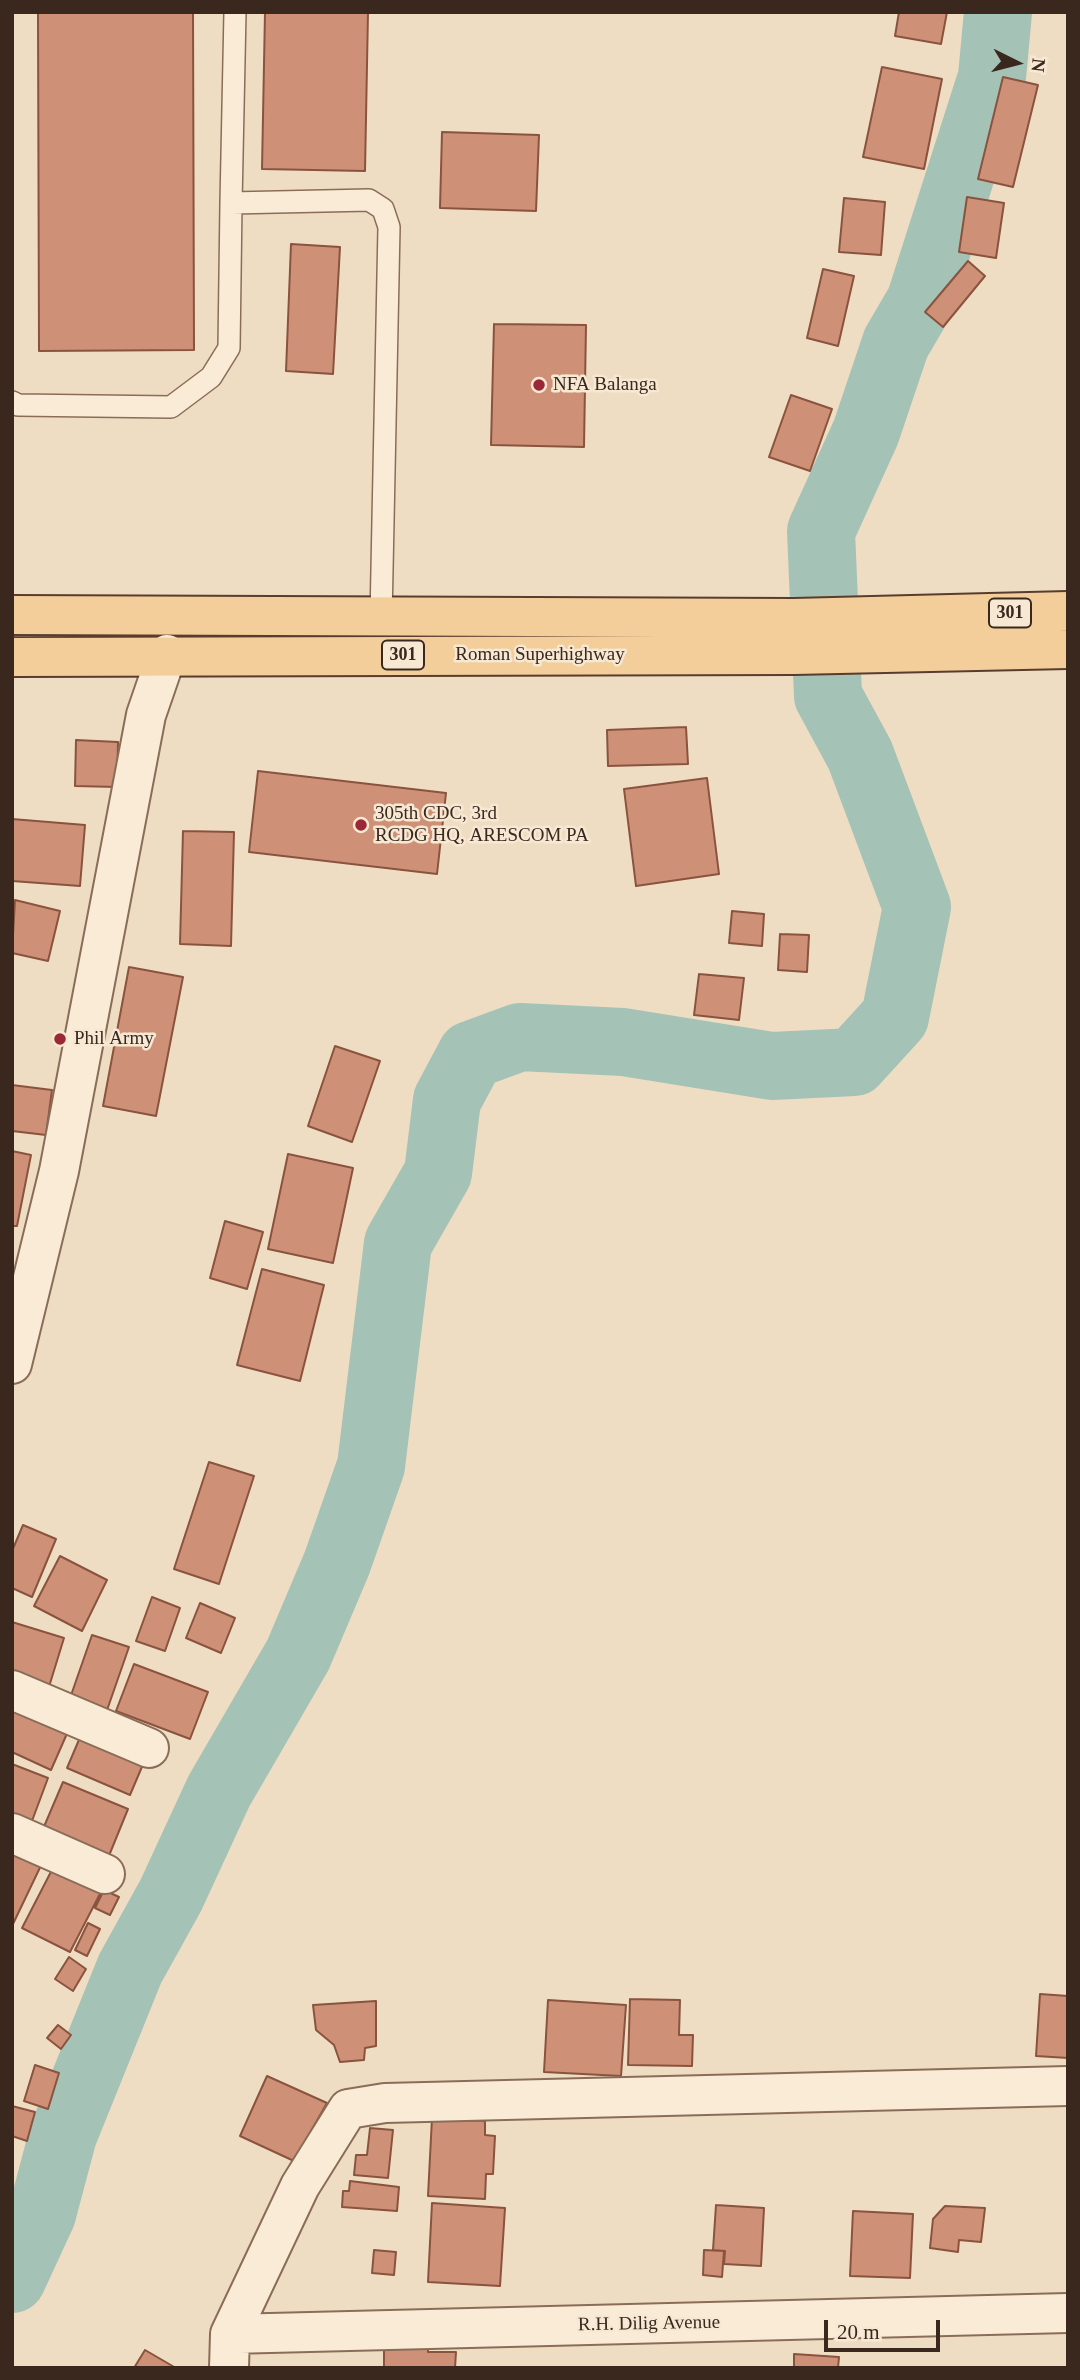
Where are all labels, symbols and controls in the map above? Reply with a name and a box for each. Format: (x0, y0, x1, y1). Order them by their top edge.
north arrow (982, 28, 1052, 98)
text: N (1027, 57, 1050, 73)
place label: NFA Balanga (553, 374, 657, 396)
marker: NFA Balanga (531, 377, 547, 393)
road number: 301 (989, 598, 1031, 628)
road number: 301 (382, 640, 424, 670)
street label: Roman Superhighway (455, 644, 625, 666)
place label: 305th CDC, 3rd RCDG HQ, ARESCOM PA (375, 803, 589, 847)
marker: 305th CDC, 3rd RCDG HQ, ARESCOM PA (353, 817, 369, 833)
place label: Phil Army (74, 1028, 154, 1050)
marker: Phil Army (52, 1031, 68, 1047)
scale bar (828, 2306, 944, 2350)
street label: R.H. Dilig Avenue (578, 2311, 720, 2337)
text: 20 m (837, 2320, 880, 2344)

